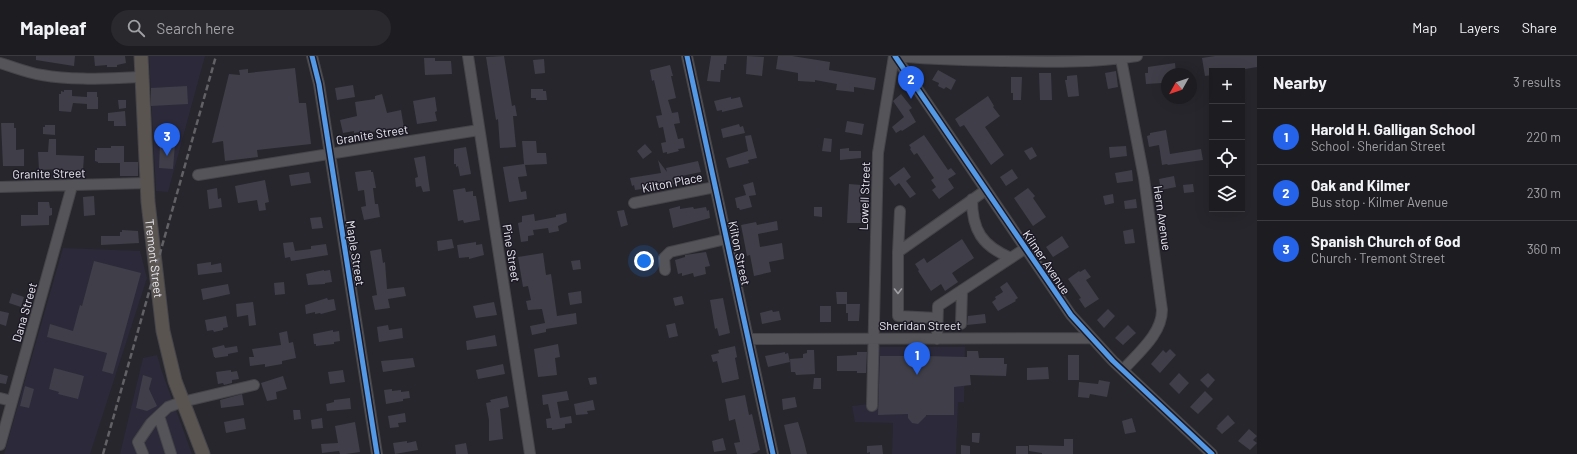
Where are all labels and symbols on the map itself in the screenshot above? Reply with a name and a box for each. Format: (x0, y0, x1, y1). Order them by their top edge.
pin: 2 (898, 66, 924, 99)
north arrow (1161, 68, 1197, 104)
street label: Granite Street (335, 121, 409, 147)
pin: 3 (154, 123, 180, 156)
street label: Lowell Street (856, 161, 872, 231)
street label: Granite Street (12, 165, 86, 181)
street label: Kilton Place (641, 169, 703, 195)
street label: Hern Avenue (1152, 185, 1174, 251)
street label: Tremont Street (143, 218, 166, 299)
street label: Maple Street (344, 219, 368, 287)
street label: Kilton Street (726, 220, 754, 286)
street label: Pine Street (501, 223, 523, 283)
street label: Kilmer Avenue (1020, 227, 1074, 297)
your location (634, 251, 654, 271)
street label: Dana Street (9, 281, 39, 343)
one-way arrow (894, 288, 902, 294)
street label: Sheridan Street (879, 318, 961, 332)
pin: 1 (904, 342, 930, 375)

